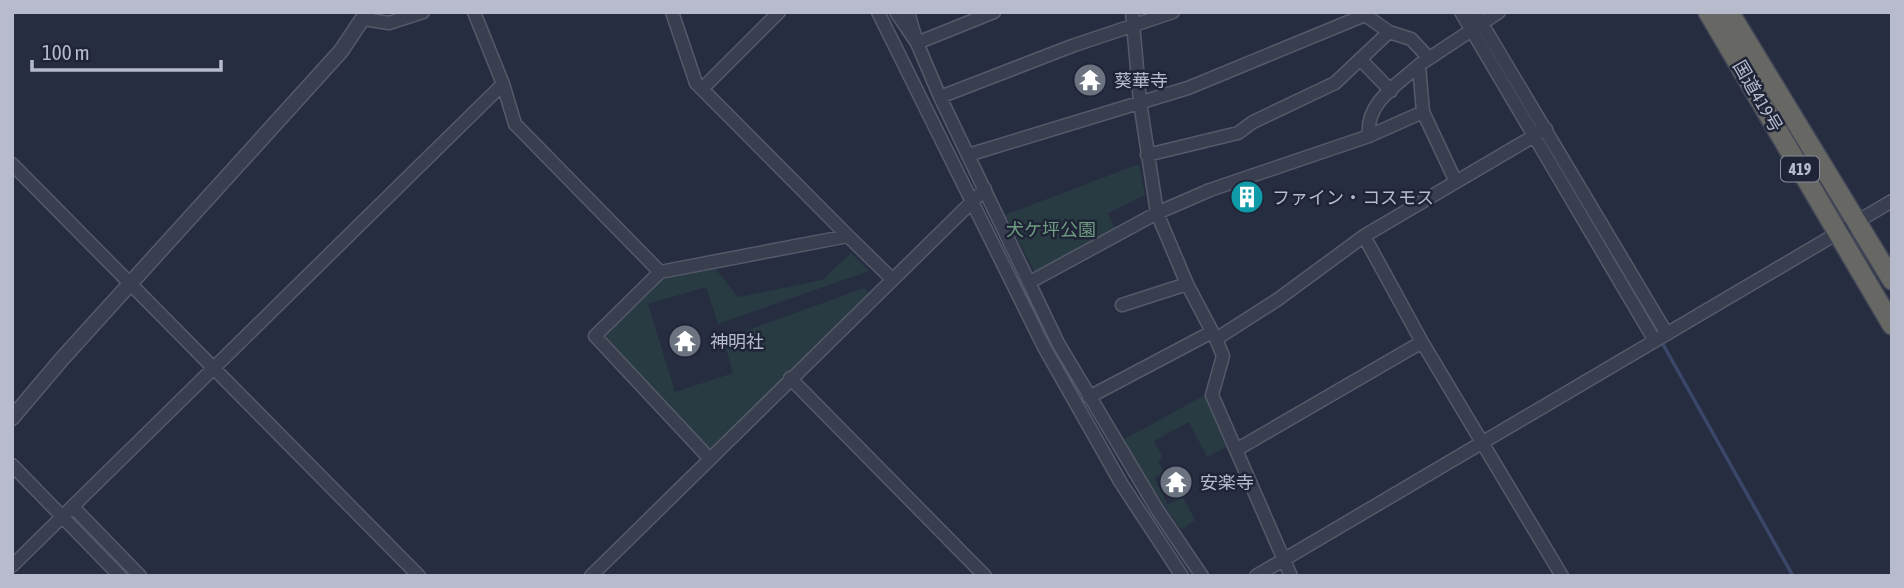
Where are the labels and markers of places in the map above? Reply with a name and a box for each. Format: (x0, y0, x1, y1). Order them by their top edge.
temple icon: 葵華寺 (1071, 61, 1109, 99)
place label: 葵華寺 (1114, 70, 1168, 91)
building icon: ファイン・コスモス (1228, 178, 1266, 216)
place label: ファイン・コスモス (1272, 187, 1434, 208)
temple icon: 神明社 (666, 322, 704, 360)
place label: 神明社 (710, 331, 764, 352)
temple icon: 安楽寺 (1157, 463, 1195, 501)
place label: 安楽寺 (1200, 472, 1254, 493)

